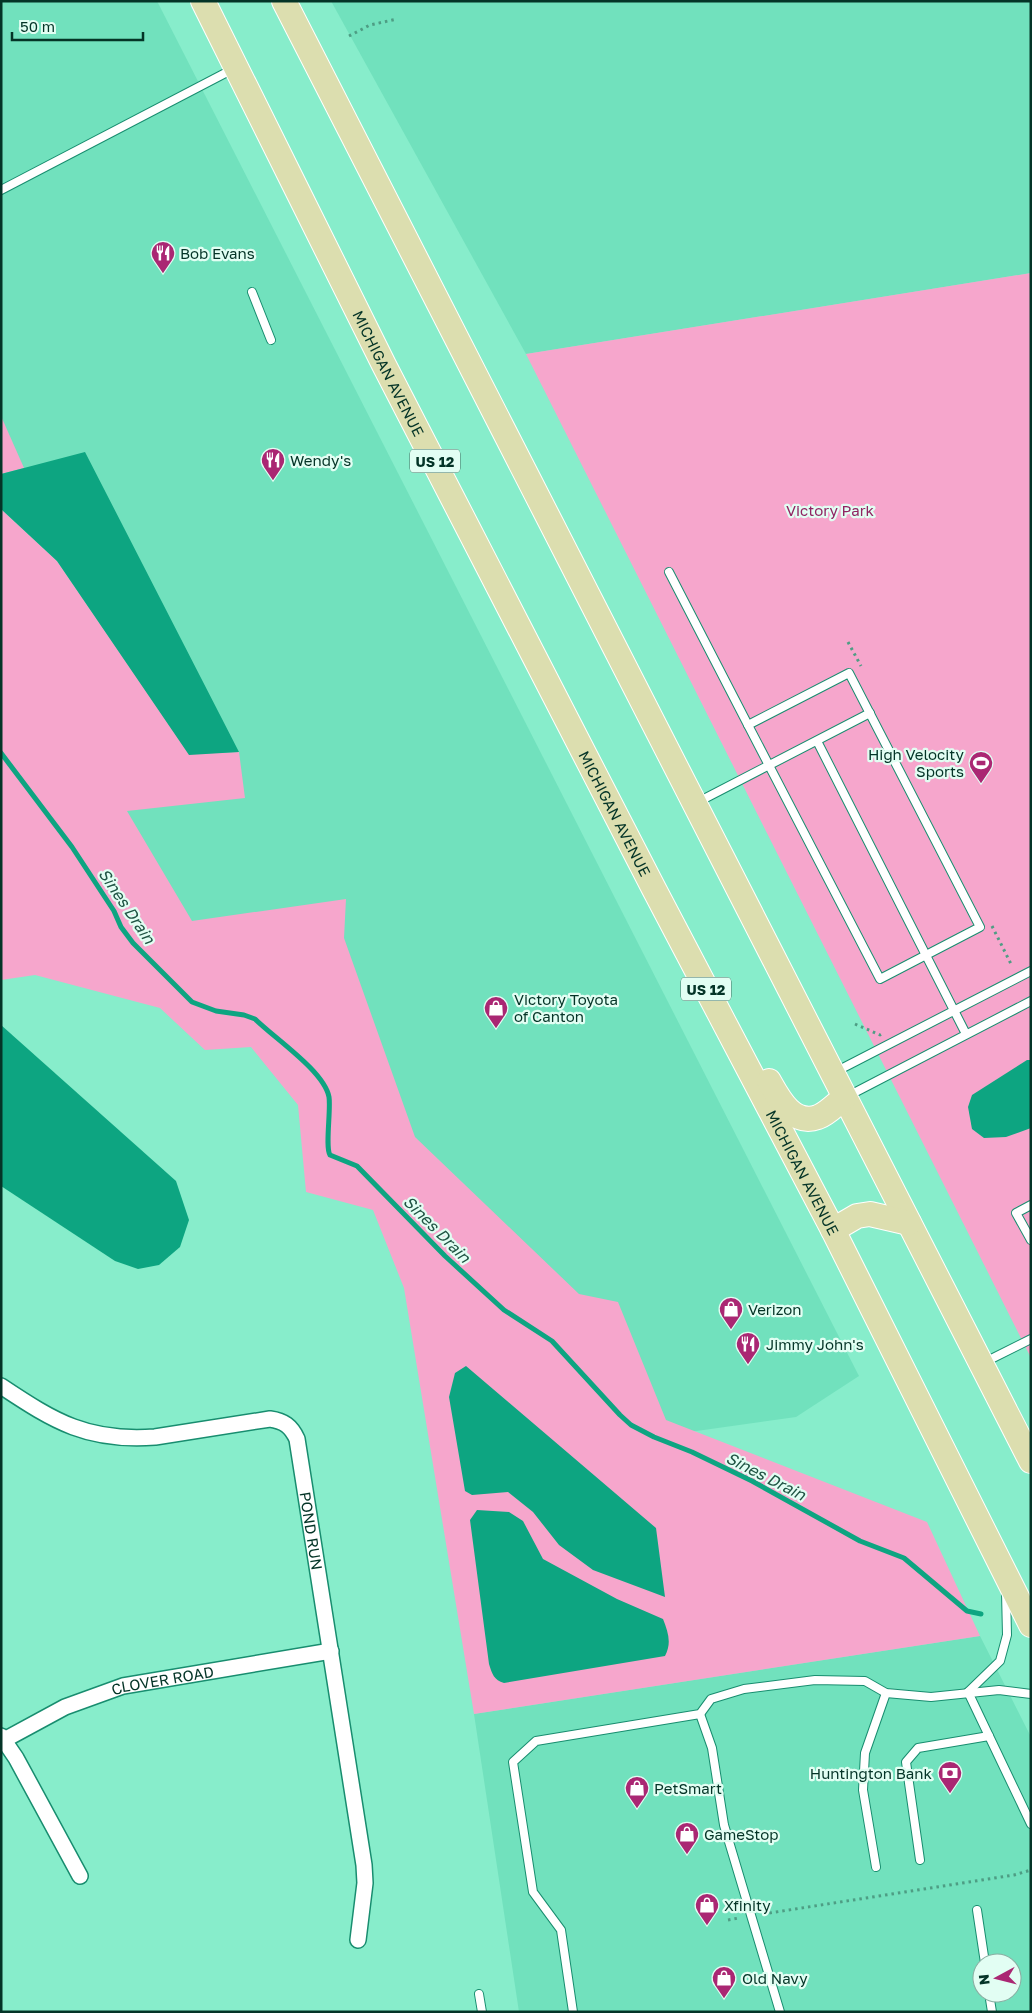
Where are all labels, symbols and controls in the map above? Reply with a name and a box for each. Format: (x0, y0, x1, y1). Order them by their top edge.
scale bar (12, 10, 144, 42)
text: 50 m (20, 17, 55, 35)
restaurant icon: Bob Evans (150, 240, 176, 274)
place label: Bob Evans (180, 244, 255, 262)
street label: MICHIGAN AVENUE (349, 307, 428, 439)
restaurant icon: Wendy's (260, 447, 286, 481)
road number: US 12 (410, 450, 460, 472)
place label: Wendy's (290, 451, 351, 469)
park label: Victory Park (786, 501, 875, 519)
place label: High Velocity Sports (868, 745, 965, 780)
street label: MICHIGAN AVENUE (575, 748, 655, 879)
sports icon: High Velocity Sports (968, 750, 994, 784)
water label: Sines Drain (95, 865, 160, 948)
road number: US 12 (681, 978, 731, 1001)
place label: Victory Toyota of Canton (514, 990, 618, 1025)
shop icon: Victory Toyota of Canton (483, 995, 509, 1029)
street label: MICHIGAN AVENUE (762, 1107, 843, 1238)
water label: Sines Drain (399, 1191, 475, 1267)
shop icon: Verizon (718, 1296, 744, 1330)
place label: Verizon (748, 1300, 802, 1318)
restaurant icon: Jimmy John's (735, 1331, 761, 1365)
place label: Jimmy John's (766, 1335, 864, 1353)
water label: Sines Drain (723, 1447, 810, 1505)
street label: POND RUN (296, 1490, 326, 1571)
street label: CLOVER ROAD (109, 1662, 215, 1699)
bank icon: Huntington Bank (937, 1760, 963, 1794)
place label: Huntington Bank (810, 1764, 933, 1782)
shop icon: PetSmart (624, 1775, 650, 1809)
place label: PetSmart (654, 1779, 722, 1797)
shop icon: GameStop (674, 1821, 700, 1855)
place label: GameStop (704, 1825, 779, 1843)
shop icon: Xfinity (694, 1892, 720, 1926)
place label: Xfinity (724, 1896, 771, 1914)
north arrow (972, 1953, 1022, 2003)
shop icon: Old Navy (711, 1965, 737, 1999)
place label: Old Navy (742, 1969, 808, 1987)
text: N (975, 1973, 993, 1986)

